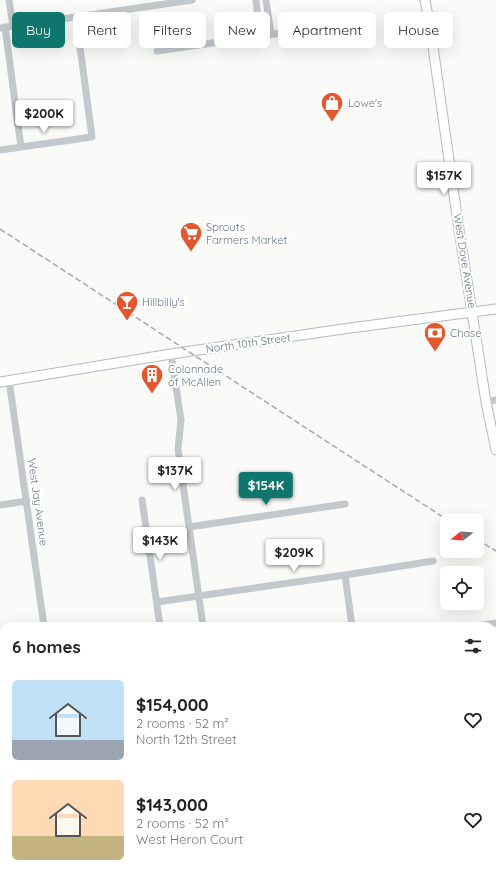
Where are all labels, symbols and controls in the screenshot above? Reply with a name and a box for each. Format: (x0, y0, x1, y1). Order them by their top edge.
chip: Buy (12, 12, 65, 48)
chip: Rent (73, 12, 131, 48)
chip: Filters (139, 12, 206, 48)
chip: New (214, 12, 270, 48)
chip: Apartment (278, 12, 376, 48)
chip: House (384, 12, 453, 48)
shop icon: Lowe's (319, 90, 345, 123)
place label: Lowe's (348, 96, 382, 110)
pin: $200K (16, 100, 72, 134)
text: $200K (24, 105, 64, 121)
pin: $157K (416, 162, 472, 196)
text: $157K (426, 167, 462, 183)
street label: West Dove Avenue (451, 213, 479, 309)
supermarket icon: Sprouts Farmers Market (178, 220, 204, 253)
place label: Sprouts Farmers Market (206, 220, 287, 247)
bar icon: Hillbilly's (114, 289, 140, 322)
place label: Hillbilly's (142, 295, 185, 309)
bank icon: Chase (422, 320, 448, 353)
place label: Chase (450, 326, 481, 340)
street label: North 10th Street (205, 330, 292, 356)
building icon: Colonnade of McAllen (139, 362, 165, 395)
place label: Colonnade of McAllen (168, 362, 223, 389)
street label: West Jay Avenue (25, 457, 51, 547)
pin: $137K (147, 457, 203, 491)
text: $137K (157, 462, 193, 478)
pin: $154K (238, 472, 294, 506)
text: $154K (248, 477, 284, 493)
north arrow (440, 514, 484, 558)
map controls (440, 514, 484, 610)
pin: $143K (132, 527, 188, 561)
text: $143K (142, 532, 178, 548)
pin: $209K (266, 539, 322, 573)
text: $209K (274, 544, 314, 560)
button: locate (440, 566, 484, 610)
icon: filters (462, 635, 484, 657)
text: 6 homes (12, 636, 81, 657)
text: $154,000 (136, 694, 209, 715)
icon: home (44, 696, 92, 744)
icon: heart (462, 709, 484, 731)
text: 2 rooms · 52 m² (136, 715, 229, 731)
text: North 12th Street (136, 731, 237, 747)
text: $143,000 (136, 794, 208, 815)
icon: home (44, 796, 92, 844)
icon: heart (462, 809, 484, 831)
text: 2 rooms · 52 m² (136, 815, 229, 831)
text: West Heron Court (136, 831, 243, 847)

